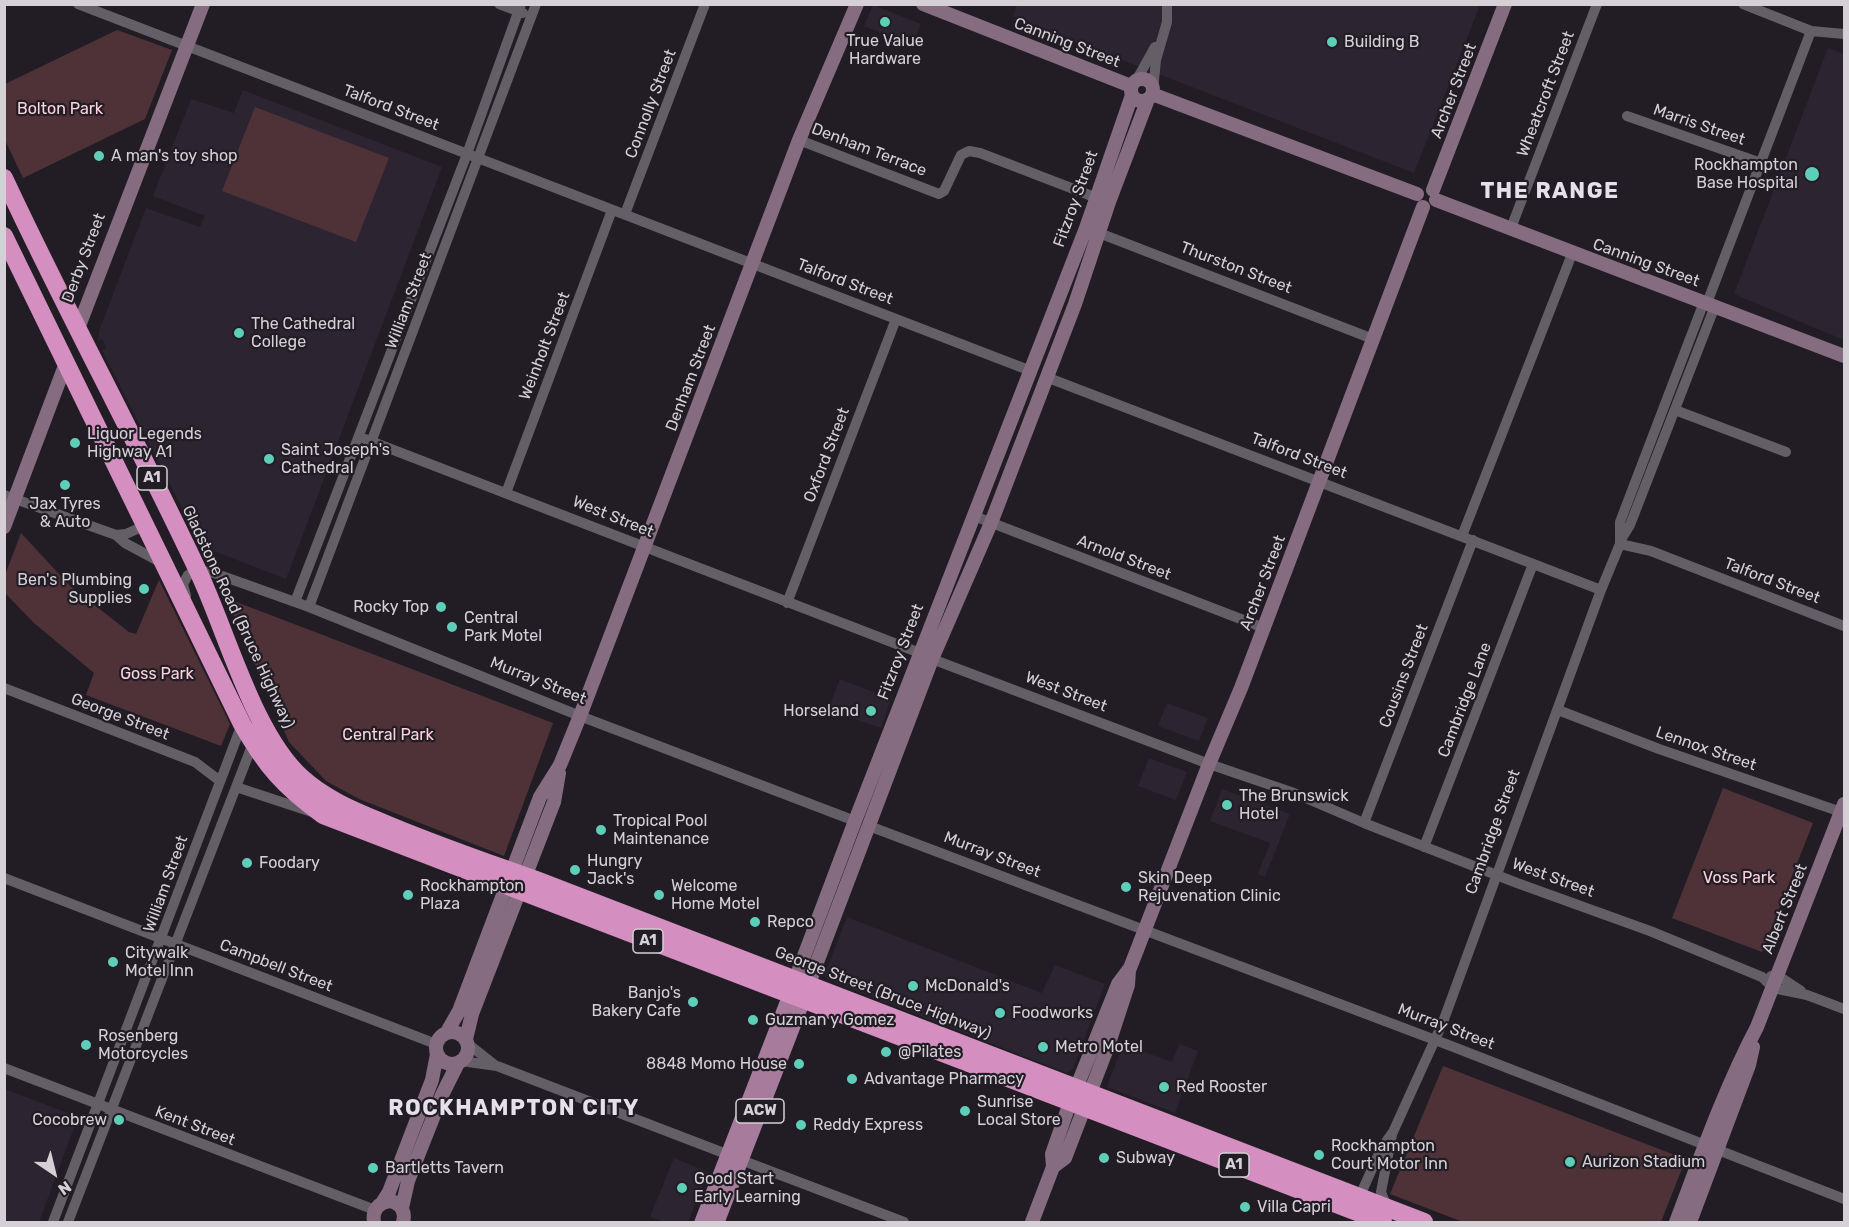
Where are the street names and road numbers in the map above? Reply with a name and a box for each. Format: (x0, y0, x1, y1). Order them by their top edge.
street label: Canning Street (1011, 14, 1123, 72)
street label: Wheatcroft Street (1513, 28, 1579, 160)
street label: Archer Street (1427, 41, 1481, 141)
street label: Connolly Street (621, 47, 681, 161)
street label: Talford Street (340, 81, 442, 135)
street label: Marris Street (1651, 100, 1747, 150)
street label: Denham Terrace (809, 119, 929, 181)
street label: Fitzroy Street (1050, 148, 1102, 250)
street label: Derby Street (58, 211, 110, 305)
street label: Canning Street (1590, 235, 1702, 291)
street label: Thurston Street (1178, 238, 1294, 298)
street label: William Street (382, 250, 436, 352)
street label: Talford Street (794, 255, 896, 309)
street label: Weinholt Street (516, 289, 574, 403)
street label: Denham Street (662, 322, 720, 434)
street label: Oxford Street (800, 405, 854, 505)
street label: Talford Street (1248, 429, 1350, 483)
road number: A1 (137, 466, 167, 490)
street label: West Street (570, 492, 656, 542)
street label: Gladstone Road (Bruce Highway) (178, 502, 298, 732)
street label: Arnold Street (1074, 531, 1174, 585)
street label: Archer Street (1236, 533, 1290, 633)
street label: Talford Street (1721, 554, 1823, 608)
street label: Fitzroy Street (874, 601, 928, 703)
street label: Cousins Street (1375, 621, 1433, 731)
street label: Cambridge Lane (1434, 640, 1496, 760)
street label: Murray Street (487, 653, 589, 709)
street label: West Street (1022, 668, 1110, 716)
street label: George Street (68, 689, 172, 745)
street label: Lennox Street (1653, 723, 1759, 775)
street label: Cambridge Street (1462, 767, 1524, 897)
street label: Murray Street (941, 828, 1043, 882)
street label: William Street (140, 833, 192, 935)
street label: West Street (1509, 854, 1597, 902)
street label: Albert Street (1758, 861, 1812, 957)
road number: A1 (633, 929, 663, 953)
street label: Campbell Street (217, 936, 335, 996)
street label: George Street (Bruce Highway) (772, 943, 994, 1043)
street label: Murray Street (1395, 1000, 1497, 1054)
road number: ACW (736, 1099, 784, 1123)
street label: Kent Street (152, 1102, 238, 1150)
road number: A1 (1219, 1153, 1249, 1177)

